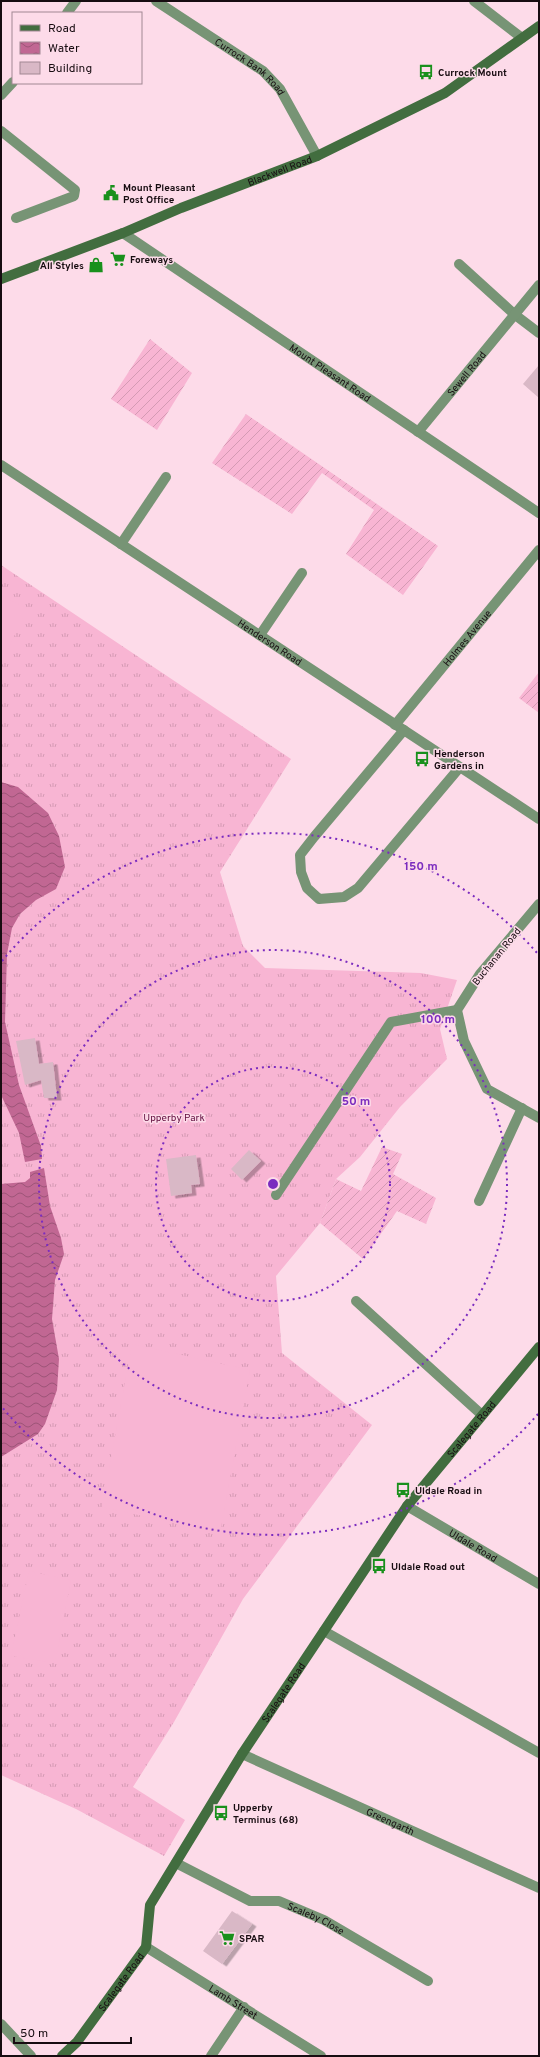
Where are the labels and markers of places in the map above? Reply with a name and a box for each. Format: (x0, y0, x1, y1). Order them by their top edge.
bus stop icon: Currock Mount (417, 63, 435, 81)
place label: Currock Mount (438, 67, 507, 80)
place label: Mount Pleasant Post Office (123, 182, 196, 207)
public building icon: Mount Pleasant Post Office (102, 184, 120, 202)
supermarket icon: Foreways (109, 250, 127, 268)
place label: Foreways (130, 254, 173, 267)
shop icon: All Styles (87, 256, 105, 274)
place label: All Styles (40, 260, 84, 273)
place label: Henderson Gardens in (434, 748, 485, 773)
bus stop icon: Henderson Gardens in (413, 750, 431, 768)
centre of rings (266, 1177, 280, 1191)
bus stop icon: Uldale Road in (394, 1481, 412, 1499)
place label: Uldale Road in (415, 1485, 482, 1498)
bus stop icon: Uldale Road out (370, 1557, 388, 1575)
place label: Uldale Road out (391, 1561, 465, 1574)
place label: Upperby Terminus (68) (233, 1802, 298, 1827)
bus stop icon: Upperby Terminus (68) (212, 1804, 230, 1822)
supermarket icon: SPAR (218, 1929, 236, 1947)
place label: SPAR (239, 1933, 265, 1946)

